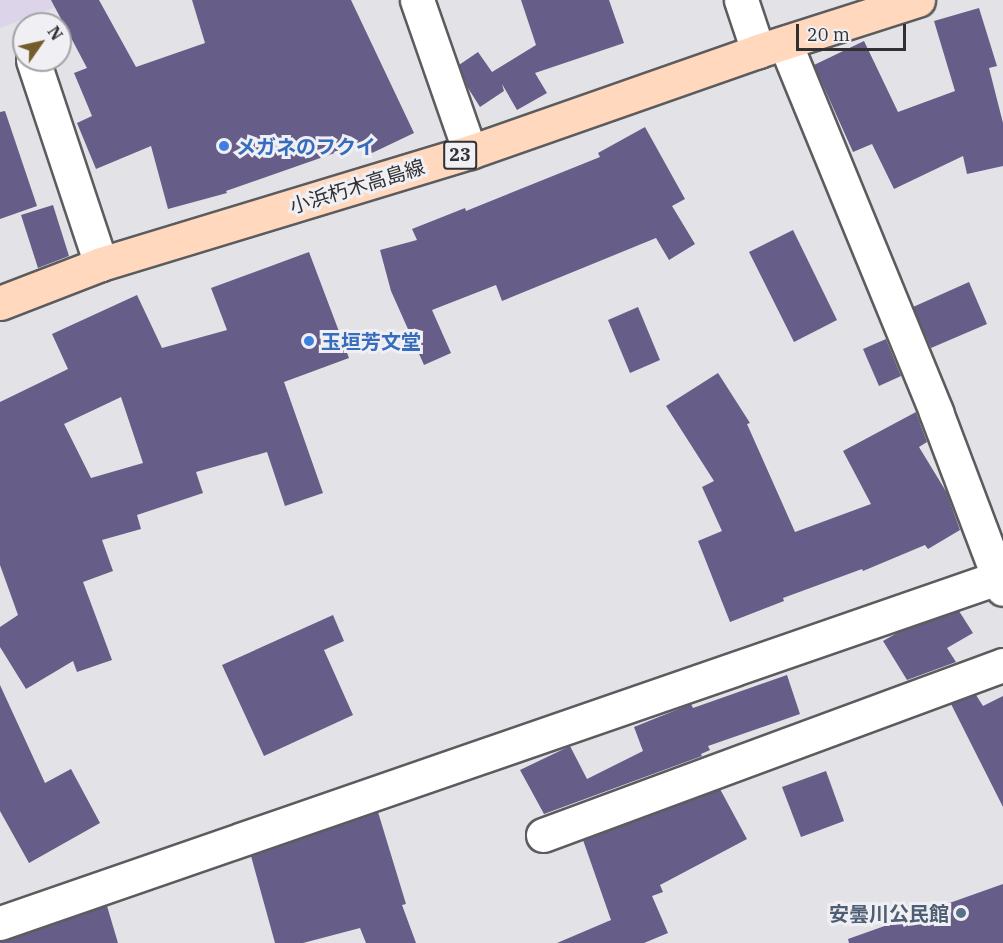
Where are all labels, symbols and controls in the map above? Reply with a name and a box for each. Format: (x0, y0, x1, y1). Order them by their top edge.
north arrow (12, 12, 72, 72)
scale bar (799, 12, 908, 50)
text: N (43, 22, 67, 44)
text: 20 m (807, 23, 850, 46)
place label: メガネのフクイ (236, 134, 376, 158)
marker: メガネのフクイ (217, 139, 231, 153)
road number: 23 (442, 140, 478, 170)
street label: 小浜朽木高島線 (287, 154, 427, 218)
place label: 玉垣芳文堂 (321, 329, 421, 353)
marker: 玉垣芳文堂 (302, 334, 316, 348)
place label: 安曇川公民館 (829, 901, 949, 925)
marker: 安曇川公民館 (954, 906, 968, 920)

